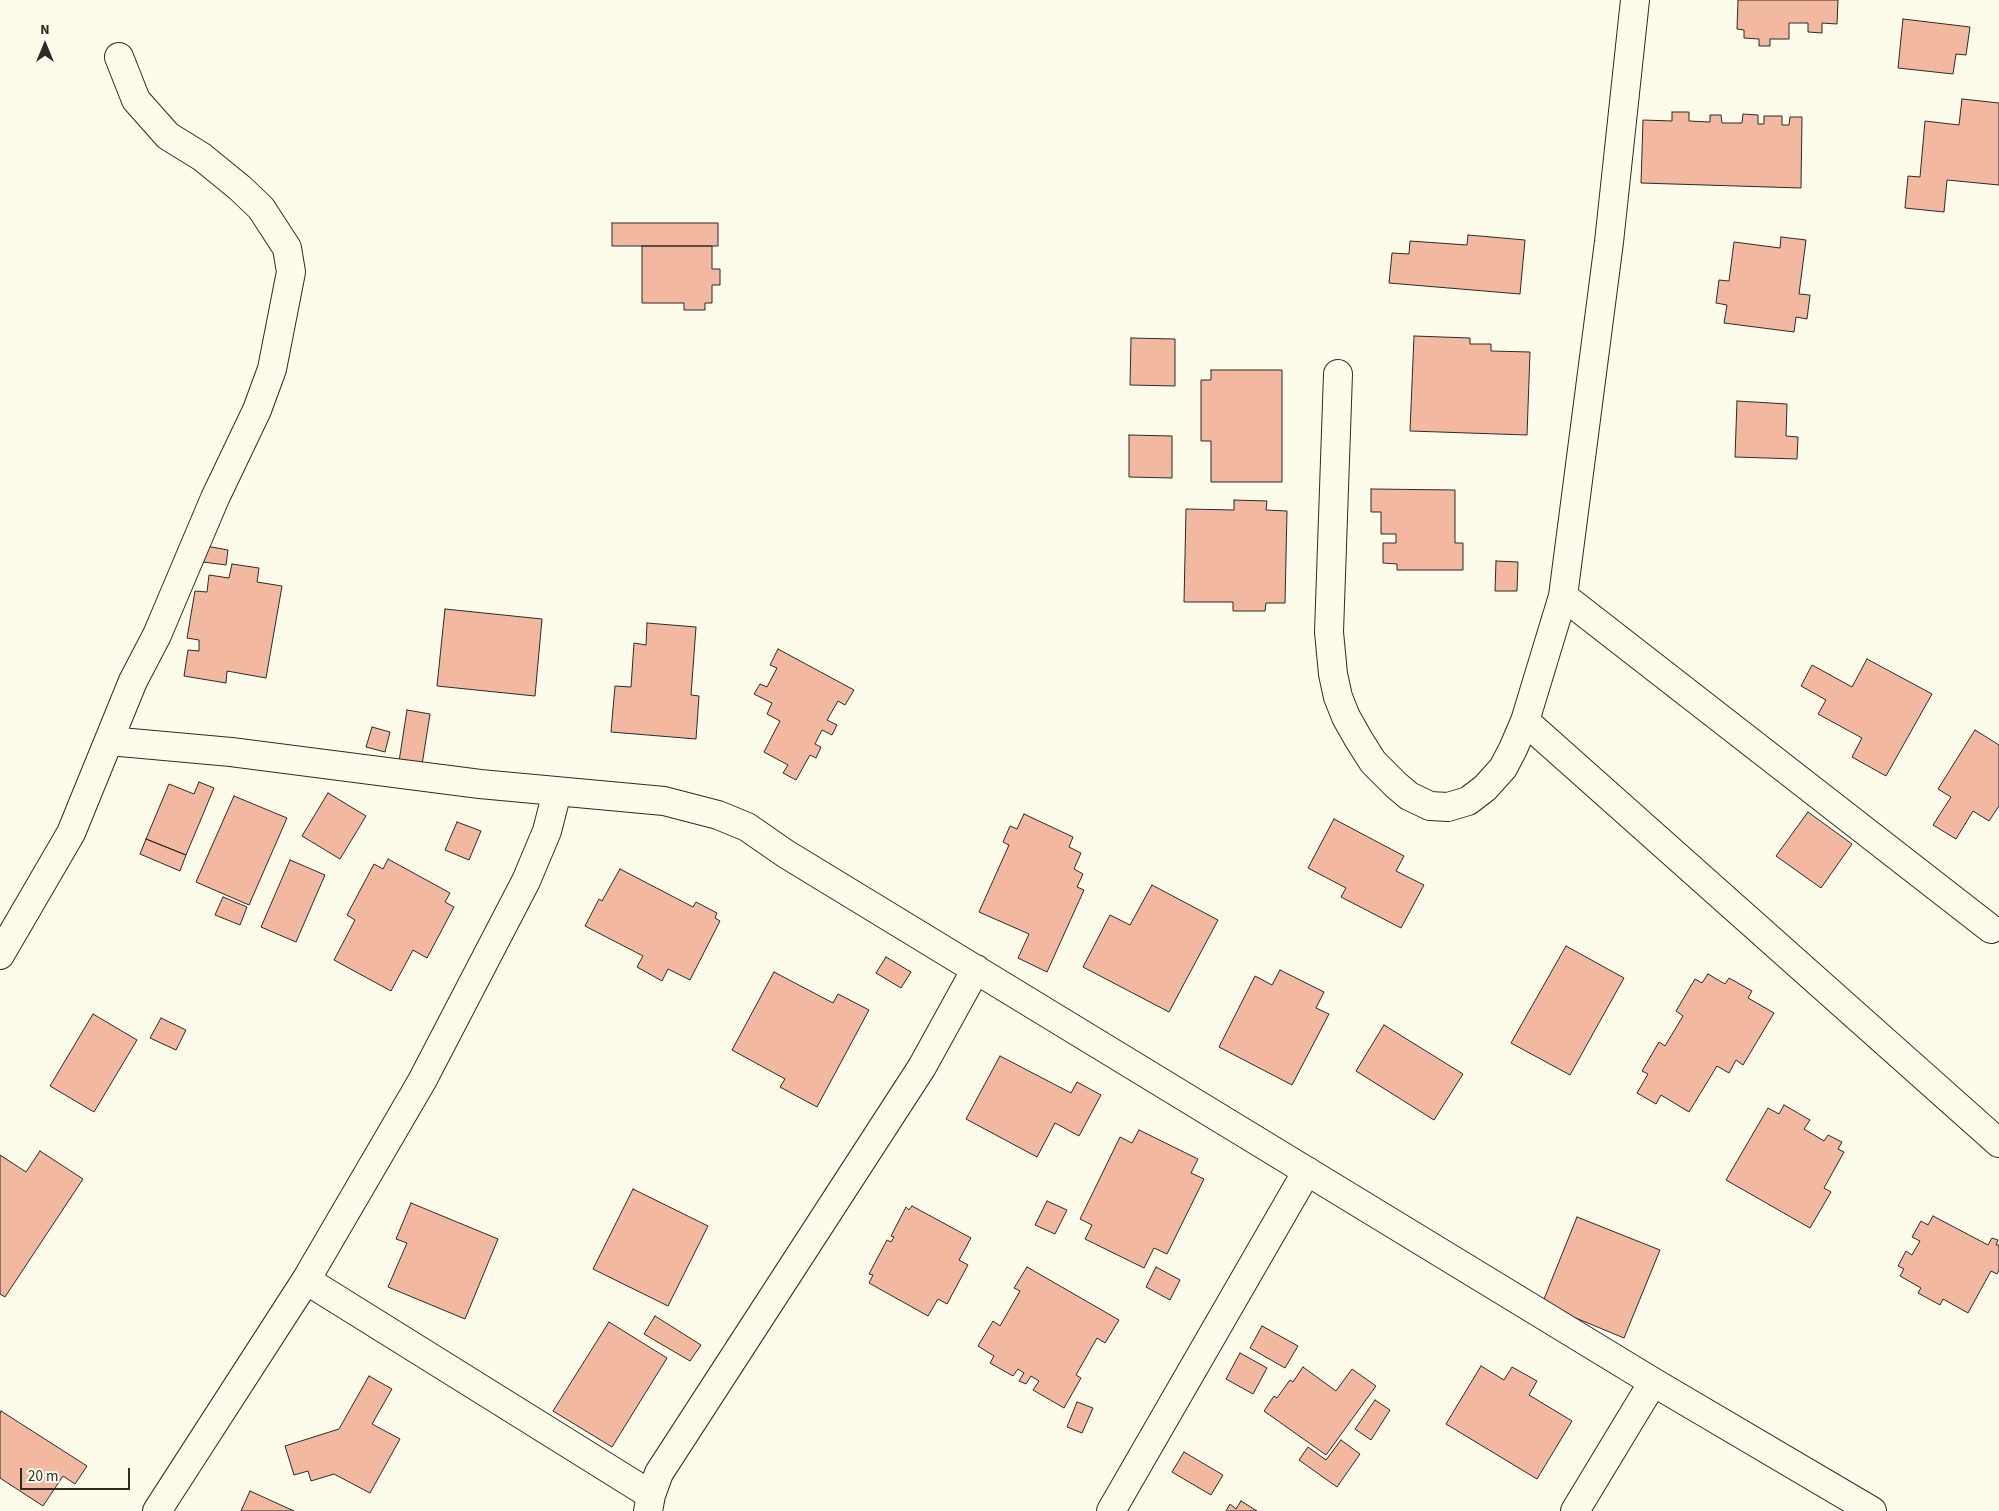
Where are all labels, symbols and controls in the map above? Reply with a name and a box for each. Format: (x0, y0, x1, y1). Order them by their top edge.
north arrow (20, 20, 70, 70)
text: N (40, 20, 50, 40)
scale bar (22, 1458, 132, 1490)
text: 20 m (28, 1466, 58, 1487)

